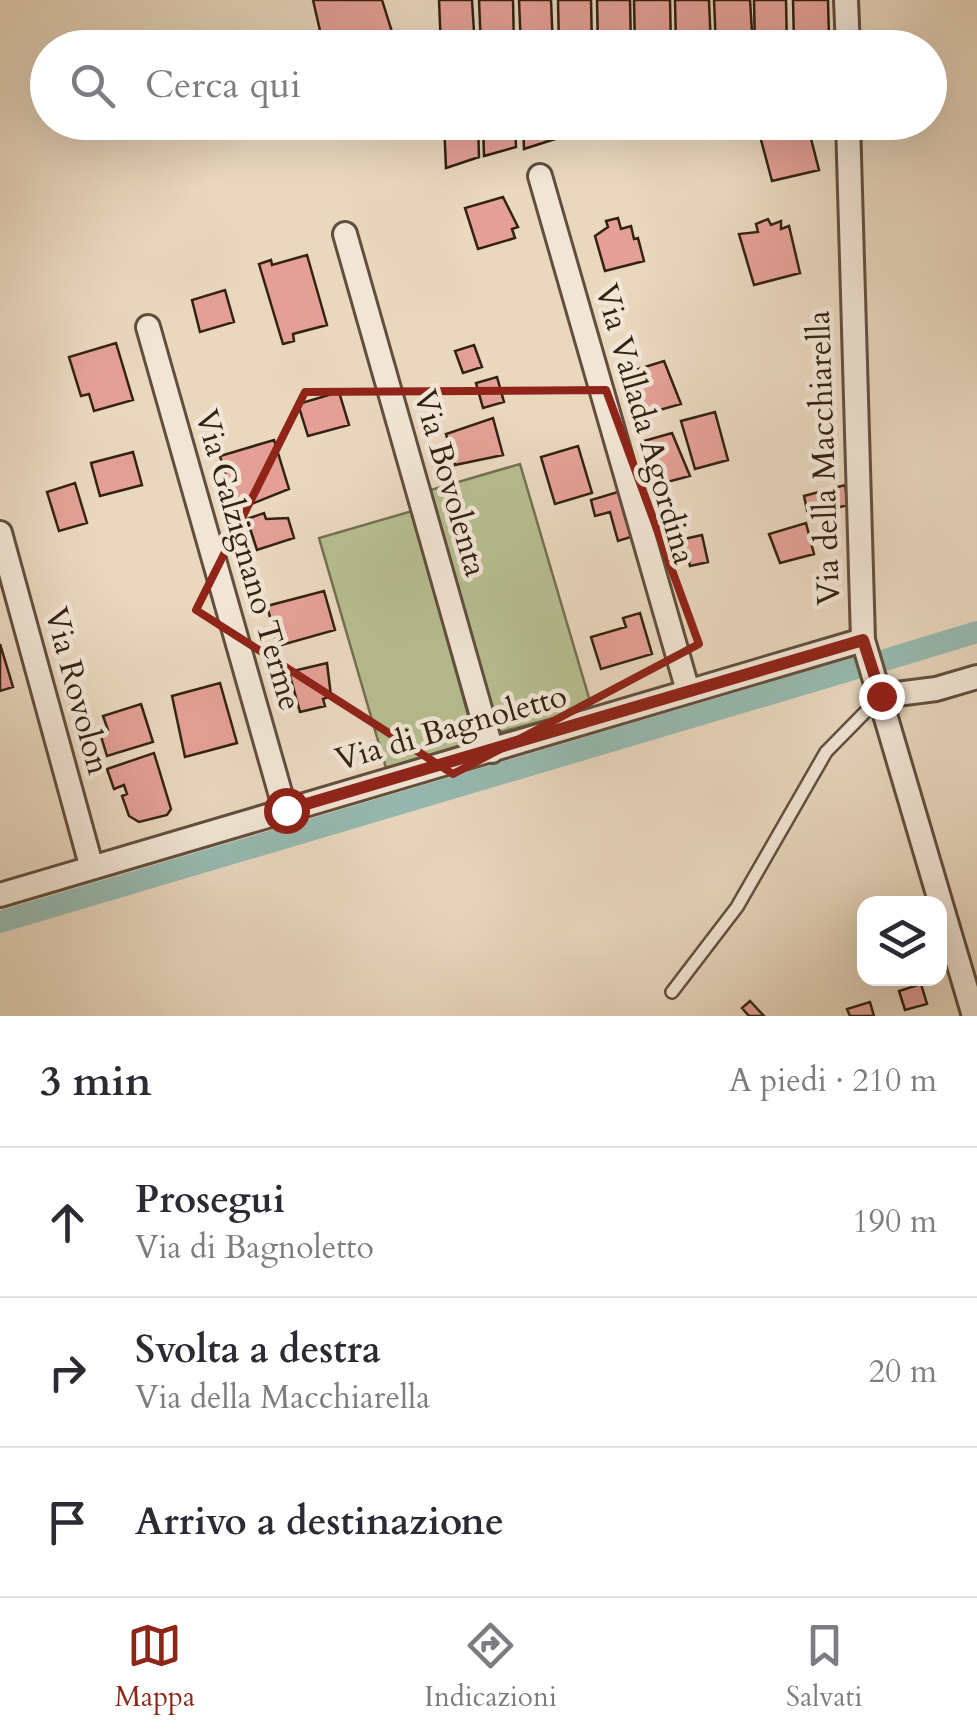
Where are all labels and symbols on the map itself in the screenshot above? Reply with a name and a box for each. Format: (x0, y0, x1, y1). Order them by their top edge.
street label: Via Vallada Agordina (584, 279, 706, 569)
street label: Via della Macchiarella (797, 310, 851, 606)
street label: Via Bovolenta (402, 385, 498, 582)
street label: Via Galzignano Terme (184, 405, 312, 715)
street label: Via Rovolon (34, 602, 120, 780)
street label: Via di Bagnoletto (330, 674, 572, 782)
route end (859, 674, 905, 720)
route start (264, 788, 310, 834)

